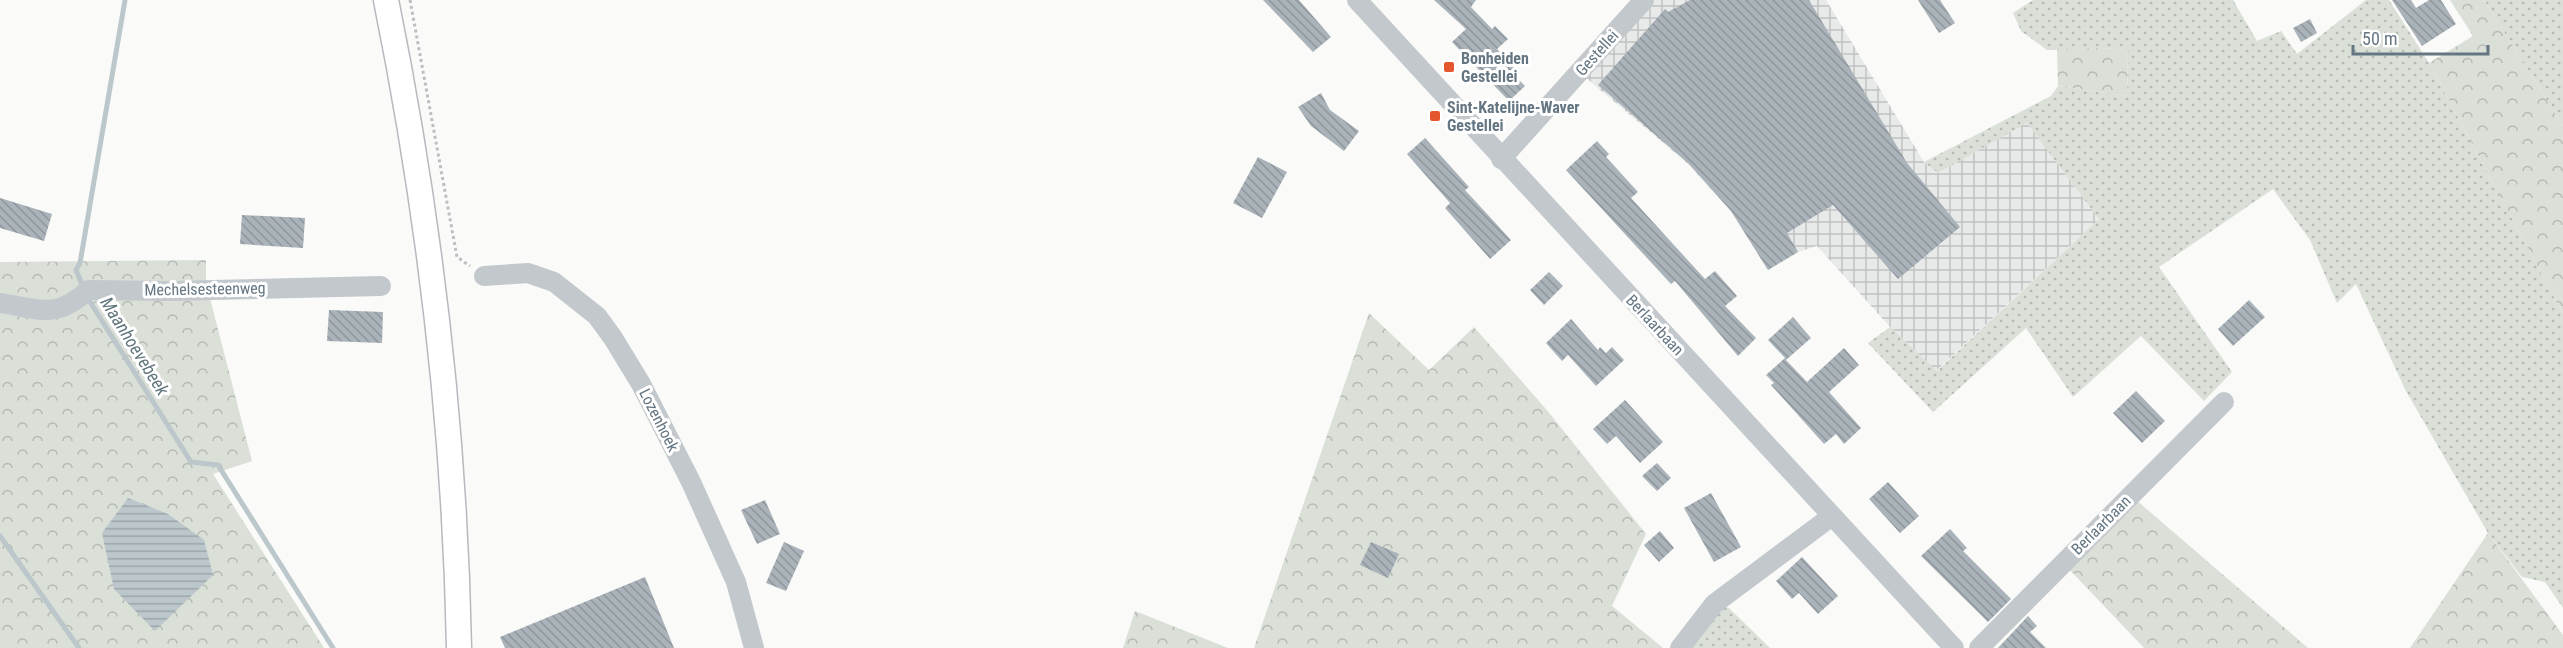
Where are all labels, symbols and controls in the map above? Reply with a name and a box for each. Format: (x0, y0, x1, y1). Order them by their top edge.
scale bar (2353, 18, 2488, 56)
street label: Gestellei (1572, 26, 1622, 80)
text: 50 m (2362, 28, 2397, 49)
place label: Bonheiden Gestellei (1461, 49, 1529, 86)
marker: Bonheiden Gestellei (1442, 60, 1456, 74)
place label: Sint-Katelijne-Waver Gestellei (1447, 98, 1580, 135)
marker: Sint-Katelijne-Waver Gestellei (1428, 109, 1442, 123)
street label: Mechelsesteenweg (144, 278, 266, 300)
street label: Berlaarbaan (1622, 291, 1688, 359)
water label: Maanhoevebeek (96, 293, 174, 400)
street label: Lozenhoek (635, 385, 683, 455)
street label: Berlaarbaan (2067, 491, 2135, 559)

